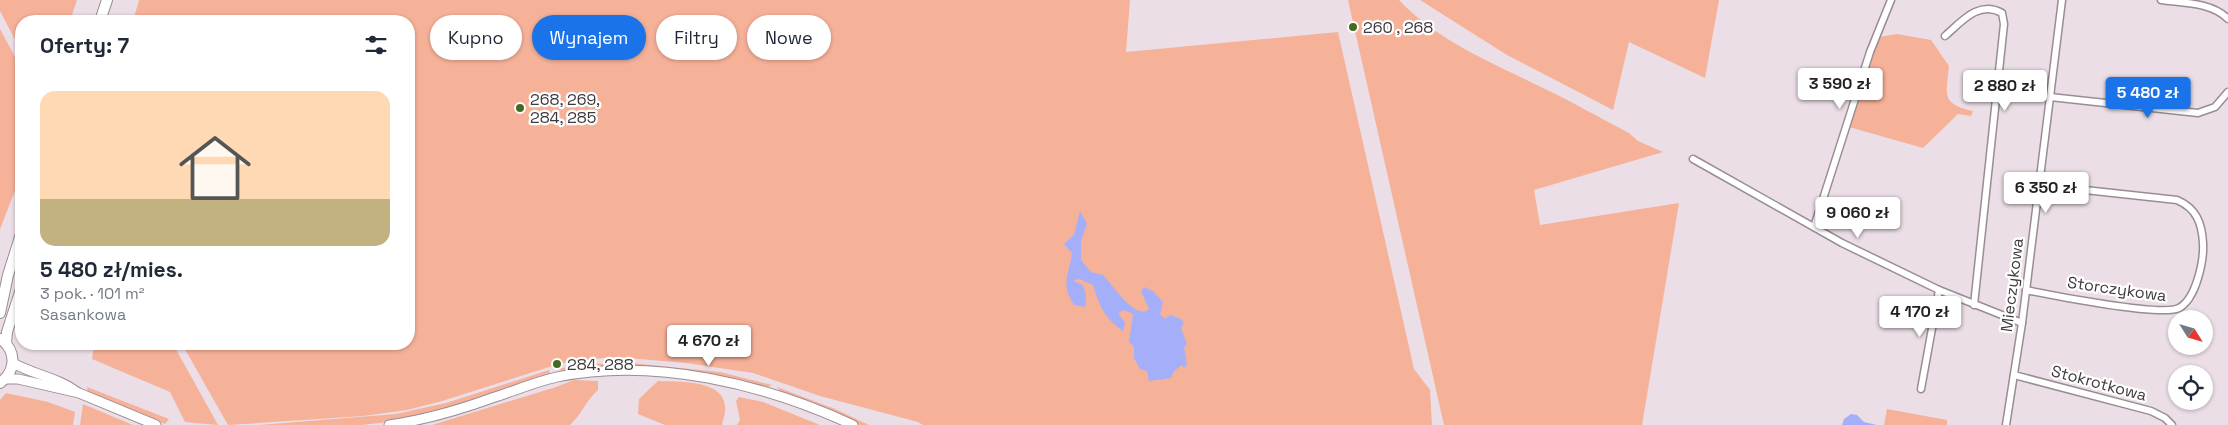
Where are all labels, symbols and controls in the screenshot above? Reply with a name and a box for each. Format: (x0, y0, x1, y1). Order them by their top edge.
chip: Kupno (430, 15, 522, 60)
chip: Wynajem (532, 15, 646, 60)
chip: Filtry (656, 15, 737, 60)
chip: Nowe (747, 15, 831, 60)
place label: 260 , 268 (1363, 17, 1433, 38)
marker: 260 , 268 (1347, 21, 1359, 33)
icon: filters (362, 31, 390, 59)
text: Oferty: 7 (40, 32, 129, 59)
pin: 3 590 zł (1788, 68, 1892, 110)
pin: 2 880 zł (1953, 70, 2057, 112)
text: 3 590 zł (1809, 73, 1871, 94)
text: 2 880 zł (1974, 75, 2036, 96)
pin: 5 480 zł (2096, 76, 2200, 119)
text: 5 480 zł (2117, 82, 2179, 103)
place label: 268, 269, 284, 285 (530, 89, 600, 128)
marker: 268, 269, 284, 285 (514, 102, 526, 114)
icon: home (170, 123, 260, 213)
pin: 6 350 zł (1994, 172, 2098, 214)
text: 6 350 zł (2015, 177, 2077, 198)
pin: 9 060 zł (1806, 196, 1910, 239)
text: 9 060 zł (1826, 202, 1890, 223)
street label: Mieczykowa (1996, 237, 2028, 333)
text: 5 480 zł/mies. (40, 256, 183, 283)
street label: Storczykowa (2066, 272, 2168, 306)
text: 3 pok. · 101 m² (40, 283, 145, 304)
pin: 4 170 zł (1868, 296, 1972, 338)
text: 4 170 zł (1890, 301, 1950, 322)
text: Sasankowa (40, 304, 126, 325)
north arrow (2168, 310, 2212, 355)
map controls (2168, 310, 2213, 410)
pin: 4 670 zł (657, 324, 761, 367)
text: 4 670 zł (678, 330, 740, 351)
place label: 284, 288 (567, 354, 634, 375)
marker: 284, 288 (551, 358, 563, 370)
street label: Stokrotkowa (2049, 360, 2149, 406)
button: locate (2168, 365, 2213, 410)

